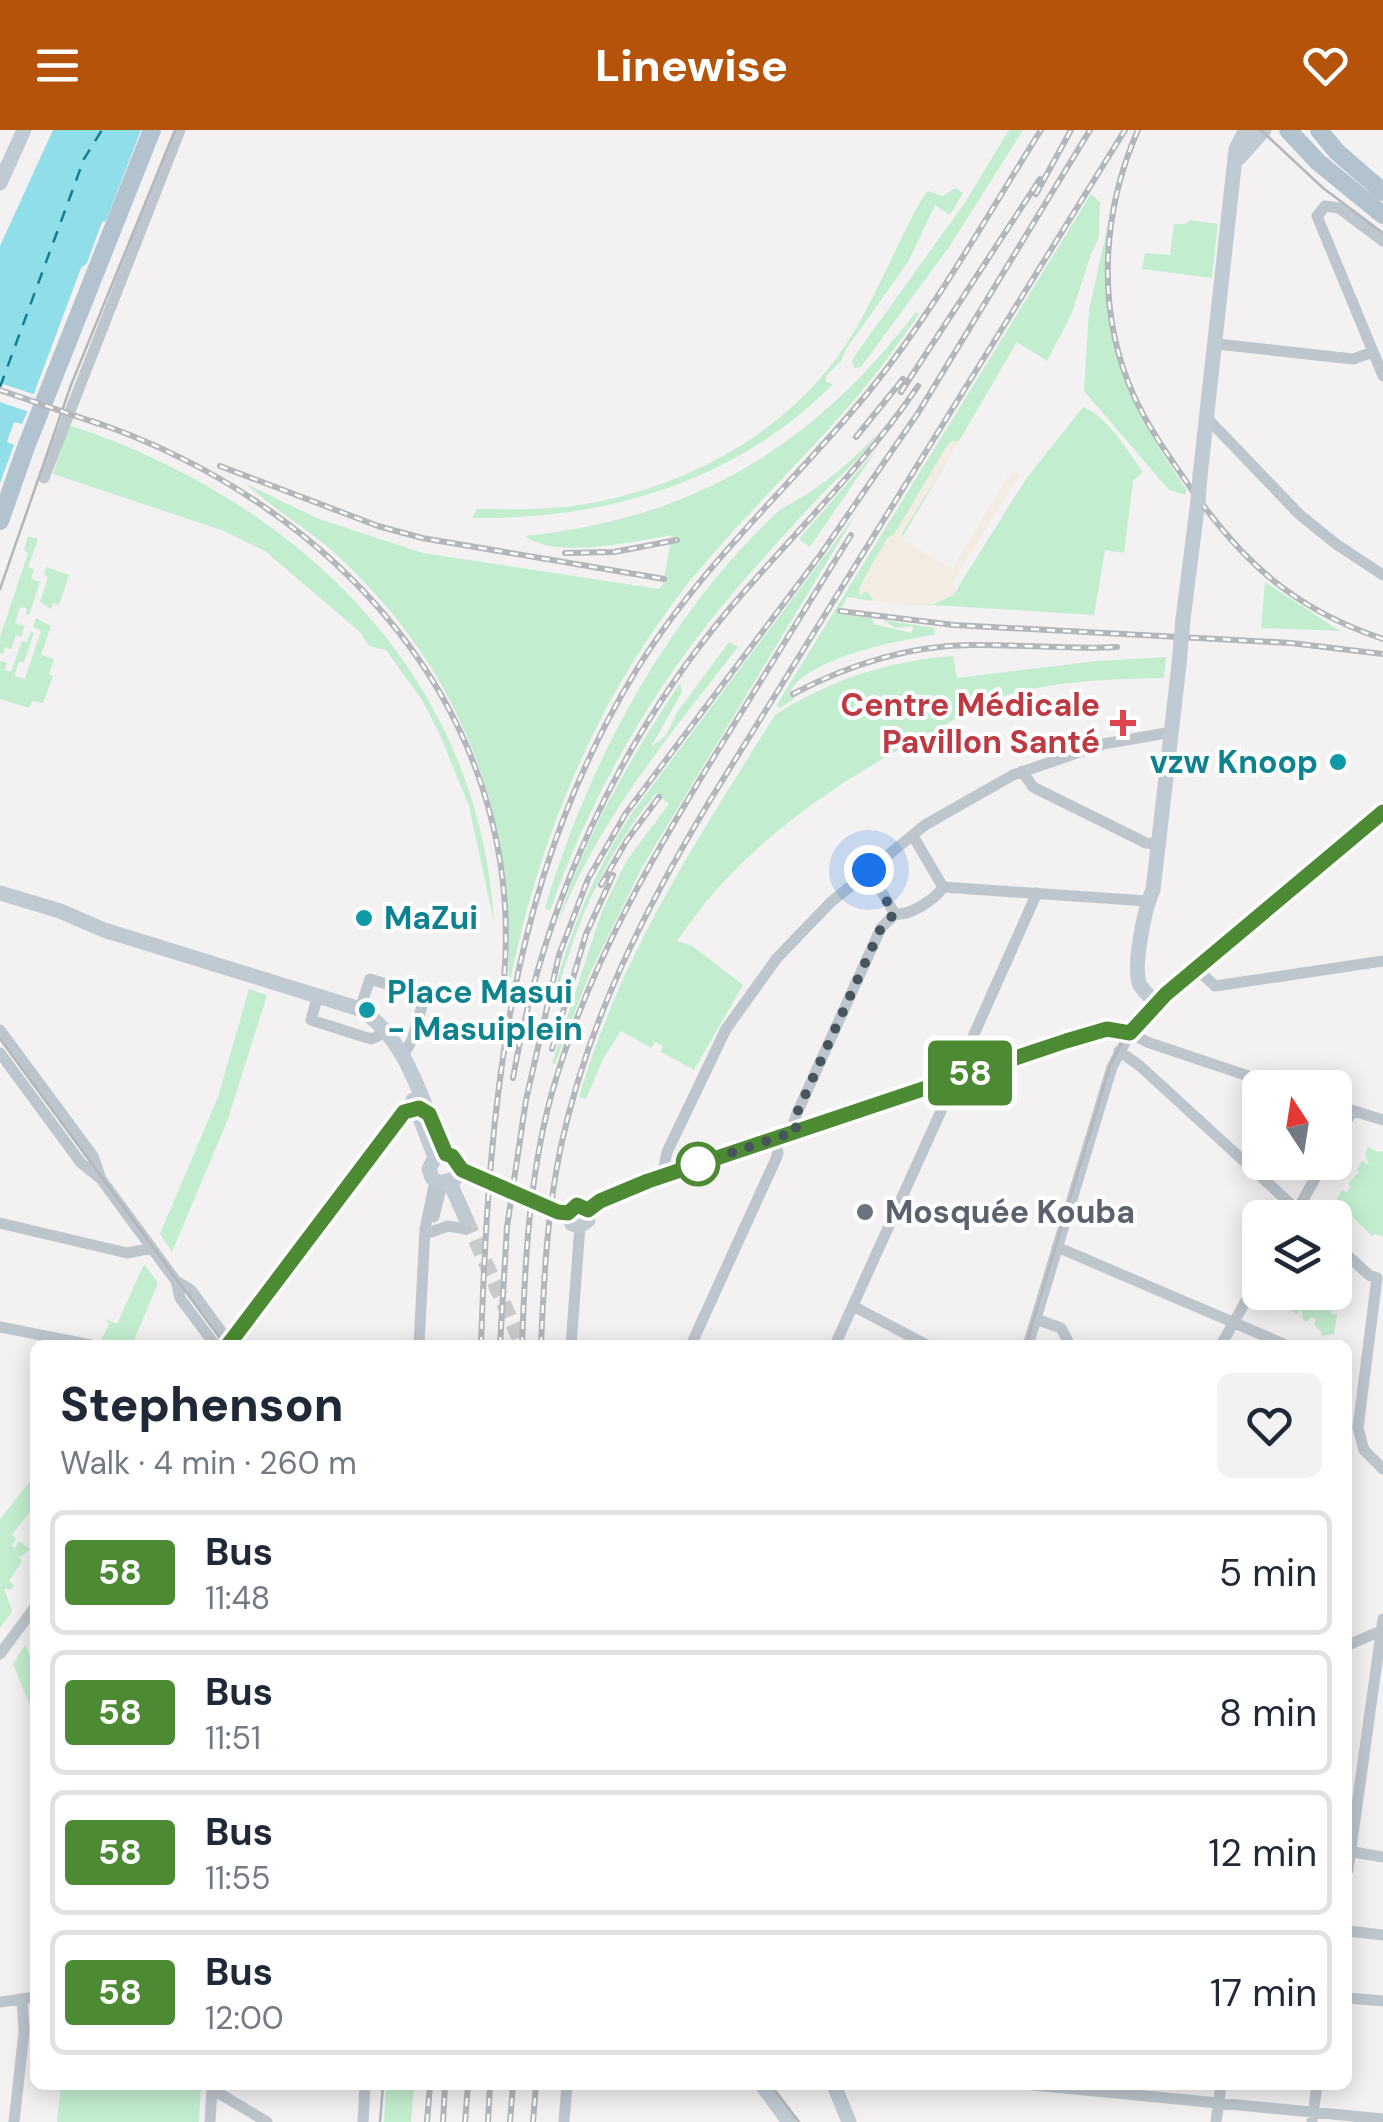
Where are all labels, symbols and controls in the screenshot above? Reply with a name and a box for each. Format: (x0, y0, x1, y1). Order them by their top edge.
text: Linewise (595, 36, 788, 95)
icon: menu (30, 38, 85, 93)
icon: heart (1298, 38, 1353, 93)
place label: Centre Médicale Pavillon Santé (841, 684, 1100, 763)
marker: Centre Médicale Pavillon Santé (1110, 710, 1136, 736)
place label: vzw Knoop (1150, 741, 1318, 783)
marker: vzw Knoop (1327, 751, 1349, 773)
your location (844, 845, 894, 895)
place label: MaZui (384, 897, 478, 939)
marker: MaZui (353, 907, 375, 929)
place label: Place Masui - Masuiplein (387, 971, 583, 1050)
marker: Place Masui - Masuiplein (356, 999, 378, 1021)
line badge: 58 (925, 1040, 1015, 1106)
text: 58 (948, 1050, 992, 1096)
north arrow (1242, 1070, 1352, 1180)
map controls (1242, 1070, 1352, 1310)
unlabelled marker (677, 1143, 719, 1185)
place label: Mosquée Kouba (885, 1191, 1135, 1233)
button: layers (1242, 1200, 1352, 1310)
marker: Mosquée Kouba (854, 1201, 876, 1223)
text: Stephenson (60, 1373, 344, 1436)
button: heart (1217, 1373, 1322, 1478)
text: Walk · 4 min · 260 m (60, 1442, 357, 1484)
text: Bus (205, 1527, 273, 1577)
text: 5 min (1219, 1548, 1317, 1598)
text: 58 (98, 1549, 142, 1595)
text: 11:48 (205, 1577, 270, 1619)
text: Bus (205, 1667, 273, 1717)
text: 8 min (1219, 1688, 1317, 1738)
text: 58 (98, 1689, 142, 1735)
text: 11:51 (205, 1717, 261, 1759)
text: Bus (205, 1807, 273, 1857)
text: 12 min (1208, 1828, 1317, 1878)
text: 58 (98, 1829, 142, 1875)
text: 11:55 (205, 1857, 270, 1899)
text: Bus (205, 1947, 273, 1997)
text: 17 min (1210, 1968, 1317, 2018)
text: 58 (98, 1969, 142, 2015)
text: 12:00 (205, 1997, 284, 2039)

